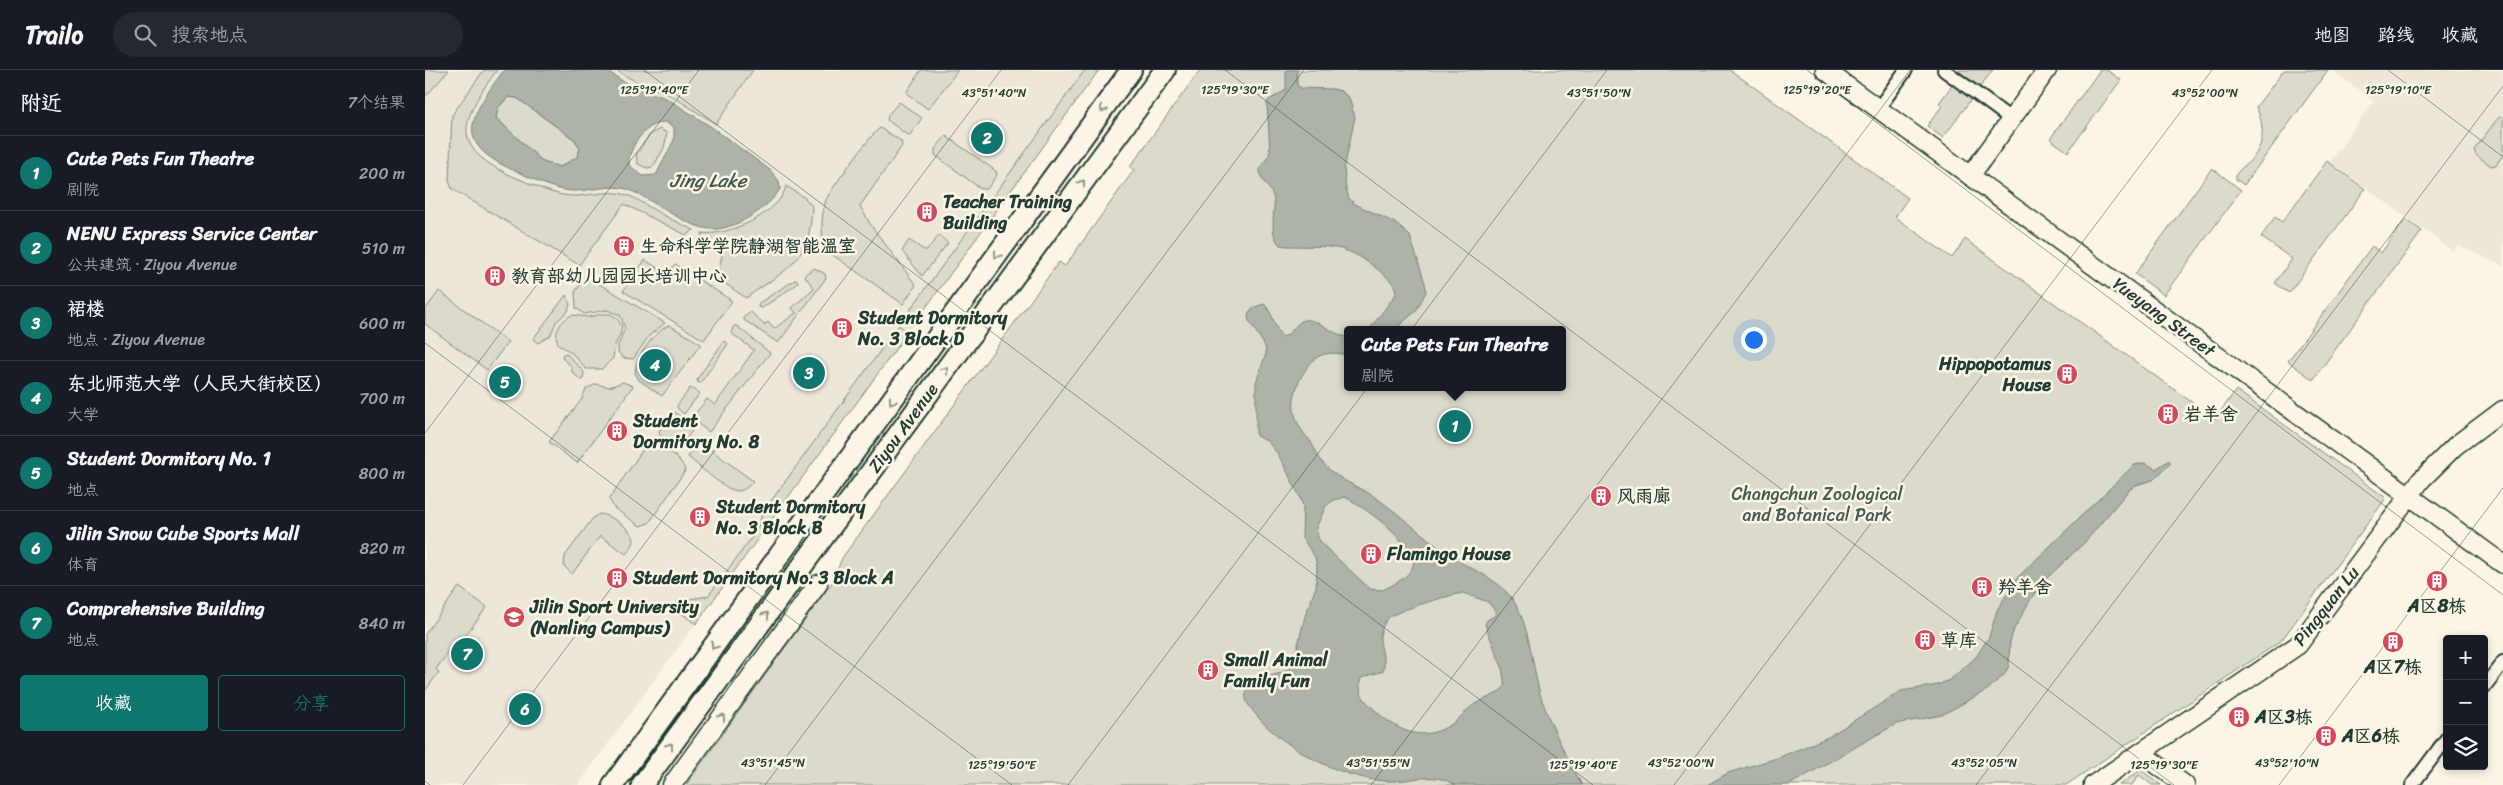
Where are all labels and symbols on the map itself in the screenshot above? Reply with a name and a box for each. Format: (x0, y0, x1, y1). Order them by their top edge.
text: 125°19'40"E (620, 79, 689, 101)
text: 125°19'30"E (1201, 79, 1270, 101)
text: 125°19'20"E (1783, 79, 1852, 101)
text: 125°19'10"E (2365, 79, 2432, 101)
text: 43°51'40"N (962, 82, 1027, 104)
text: 43°51'50"N (1567, 82, 1632, 104)
text: 43°52'00"N (2172, 82, 2239, 104)
one-way arrow (1100, 104, 1109, 113)
pin: 2 (971, 119, 1003, 157)
water label: Jing Lake (670, 164, 748, 197)
one-way arrow (1076, 179, 1085, 189)
place label: Teacher Training Building (943, 186, 1072, 239)
building icon: Teacher Training Building (915, 200, 939, 224)
place label: 生命科学学院静湖智能温室 (640, 230, 856, 262)
building icon: 生命科学学院静湖智能温室 (612, 234, 636, 258)
one-way arrow (994, 249, 1003, 259)
place label: 教育部幼儿园园长培训中心 (511, 260, 727, 292)
building icon: 教育部幼儿园园长培训中心 (483, 264, 507, 288)
street label: Yueyang Street (2106, 268, 2223, 366)
place label: Student Dormitory No. 3 Block D (857, 302, 1008, 355)
building icon: Student Dormitory No. 3 Block D (830, 316, 854, 340)
your location (1741, 327, 1767, 353)
pin: 4 (639, 346, 671, 384)
place label: Hippopotamus House (1938, 348, 2052, 401)
pin: 3 (793, 354, 825, 392)
building icon: Hippopotamus House (2055, 362, 2079, 386)
pin: 5 (489, 363, 521, 401)
one-way arrow (939, 366, 948, 376)
street label: Ziyou Avenue (859, 376, 947, 480)
one-way arrow (889, 395, 897, 404)
place label: 岩羊舍 (2184, 398, 2238, 430)
building icon: 岩羊舍 (2156, 402, 2180, 426)
place label: Student Dormitory No. 8 (632, 405, 759, 458)
pin: 1 (1439, 407, 1471, 445)
building icon: Student Dormitory No. 8 (605, 419, 629, 443)
park label: Changchun Zoological and Botanical Park (1731, 478, 1903, 531)
place label: 风雨廊 (1617, 480, 1671, 512)
building icon: 风雨廊 (1589, 484, 1613, 508)
place label: Student Dormitory No. 3 Block B (715, 491, 866, 544)
building icon: Student Dormitory No. 3 Block B (688, 505, 712, 529)
place label: Flamingo House (1386, 538, 1511, 570)
building icon: Flamingo House (1359, 542, 1383, 566)
street label: Pingquan Lu (2284, 559, 2368, 653)
place label: Student Dormitory No. 3 Block A (632, 562, 894, 594)
building icon: Student Dormitory No. 3 Block A (605, 566, 629, 590)
building icon: A区8栋 (2425, 569, 2449, 593)
place label: 羚羊舍 (1998, 571, 2052, 603)
building icon: 羚羊舍 (1970, 575, 1994, 599)
place label: A区8栋 (2407, 590, 2466, 622)
place label: Jilin Sport University (Nanling Campus) (529, 591, 699, 644)
school or university icon: Jilin Sport University (Nanling Campus) (502, 605, 526, 629)
one-way arrow (760, 611, 769, 620)
place label: 草库 (1941, 624, 1977, 656)
building icon: 草库 (1913, 628, 1937, 652)
building icon: A区7栋 (2381, 630, 2405, 654)
pin: 7 (451, 635, 483, 673)
one-way arrow (711, 640, 720, 650)
place label: Small Animal Family Fun (1223, 644, 1328, 697)
place label: A区7栋 (2363, 651, 2422, 683)
building icon: Small Animal Family Fun (1196, 658, 1220, 682)
pin: 6 (509, 690, 541, 728)
place label: A区3栋 (2254, 701, 2313, 733)
building icon: A区3栋 (2227, 705, 2251, 729)
one-way arrow (716, 714, 724, 723)
place label: A区6栋 (2341, 720, 2400, 752)
building icon: A区6栋 (2314, 724, 2338, 748)
one-way arrow (664, 742, 673, 752)
text: 43°51'45"N (741, 752, 806, 774)
text: 43°51'55"N (1346, 752, 1411, 774)
text: 43°52'00"N (1648, 752, 1715, 774)
text: 43°52'05"N (1951, 752, 2018, 774)
text: 43°52'10"N (2255, 752, 2320, 774)
text: 125°19'50"E (968, 754, 1037, 776)
text: 125°19'40"E (1549, 754, 1618, 776)
text: 125°19'30"E (2130, 754, 2199, 776)

